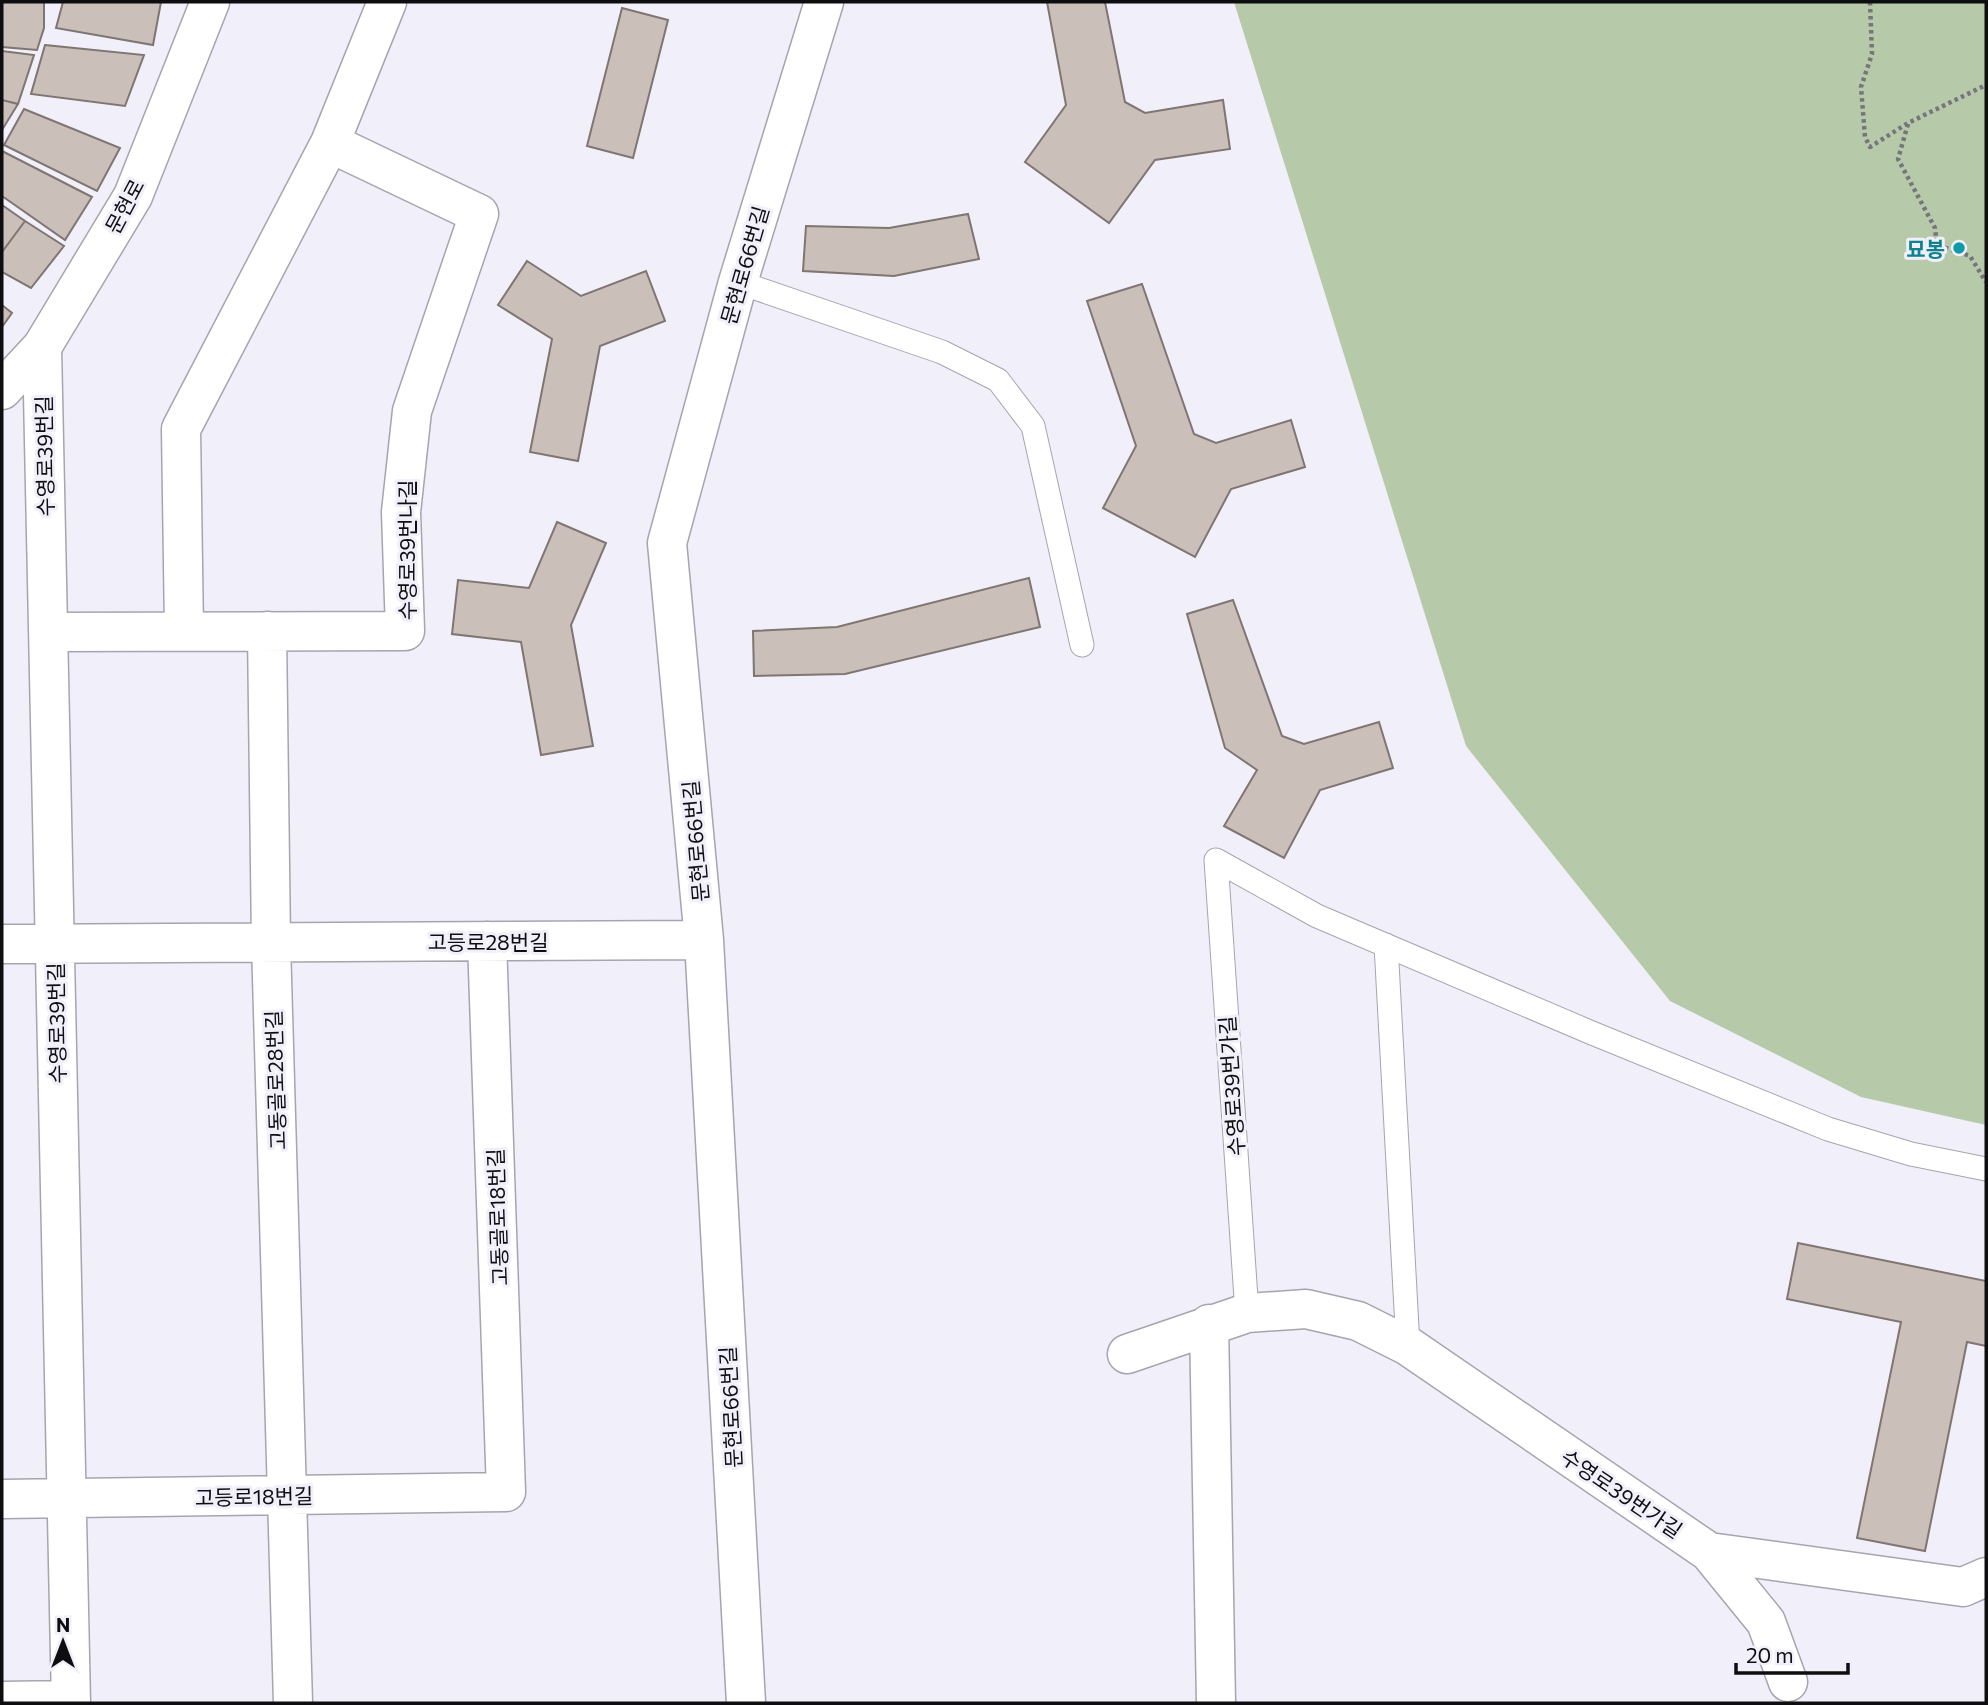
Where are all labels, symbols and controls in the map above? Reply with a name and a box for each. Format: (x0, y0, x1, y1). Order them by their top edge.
street label: 문현로 (99, 175, 149, 237)
street label: 문현로66번길 (715, 203, 773, 327)
place label: 묘봉 (1906, 236, 1945, 261)
marker: 묘봉 (1951, 240, 1967, 256)
street label: 수영로39번길 (30, 395, 58, 517)
street label: 수영로39번나길 (394, 480, 419, 620)
street label: 문현로66번길 (677, 779, 713, 903)
street label: 고등로28번길 (428, 929, 548, 954)
street label: 수영로39번길 (42, 962, 70, 1084)
street label: 고동골로28번길 (260, 1009, 290, 1151)
street label: 수영로39번가길 (1214, 1015, 1248, 1157)
street label: 고동골로18번길 (482, 1148, 512, 1286)
street label: 문현로66번길 (714, 1345, 746, 1469)
street label: 수영로39번가길 (1557, 1443, 1687, 1543)
street label: 고등로18번길 (195, 1482, 313, 1510)
north arrow (28, 1607, 98, 1677)
text: N (56, 1613, 70, 1636)
scale bar (1736, 1632, 1848, 1676)
text: 20 m (1746, 1642, 1794, 1667)

